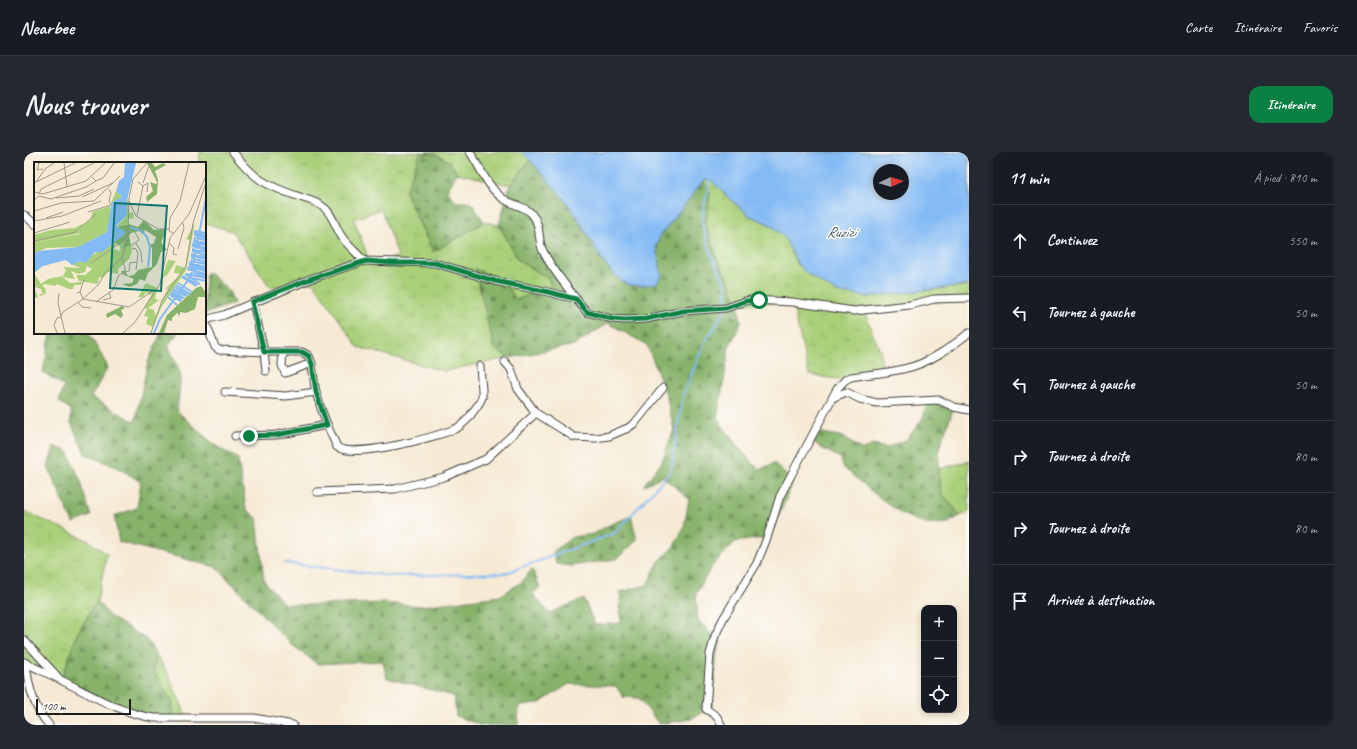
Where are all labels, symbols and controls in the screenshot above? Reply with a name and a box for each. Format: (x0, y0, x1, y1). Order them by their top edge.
text: Nearbee (20, 16, 74, 40)
text: Carte (1185, 19, 1212, 36)
text: Itinéraire (1234, 19, 1281, 36)
text: Favoris (1303, 19, 1337, 36)
button: Itinéraire (1249, 86, 1333, 123)
text: Nous trouver (24, 87, 147, 122)
inset map (34, 162, 206, 334)
north arrow (873, 164, 909, 200)
text: 11 min (1009, 168, 1049, 189)
text: À pied · 810 m (1254, 170, 1317, 186)
water label: Ruzizi (827, 223, 860, 242)
icon: ahead (1009, 230, 1031, 252)
text: Continuez (1047, 231, 1097, 250)
text: 550 m (1289, 233, 1317, 249)
route start (750, 291, 768, 309)
icon: left (1009, 302, 1031, 324)
text: Tournez à gauche (1047, 303, 1134, 322)
text: 50 m (1295, 305, 1317, 321)
icon: left (1009, 374, 1031, 396)
text: Tournez à gauche (1047, 375, 1134, 394)
text: 50 m (1295, 377, 1317, 393)
route end (240, 427, 258, 445)
icon: right (1009, 446, 1031, 468)
text: Tournez à droite (1047, 447, 1129, 466)
text: 80 m (1295, 449, 1317, 465)
icon: right (1009, 518, 1031, 540)
text: Tournez à droite (1047, 519, 1129, 538)
text: 80 m (1295, 521, 1317, 537)
icon: arrive (1009, 590, 1031, 612)
text: Arrivée à destination (1047, 591, 1155, 610)
map controls (921, 605, 957, 713)
button: + (921, 605, 957, 641)
button: − (921, 641, 957, 677)
button: locate (921, 677, 957, 713)
scale bar (36, 697, 131, 716)
text: 100 m (42, 699, 66, 713)

